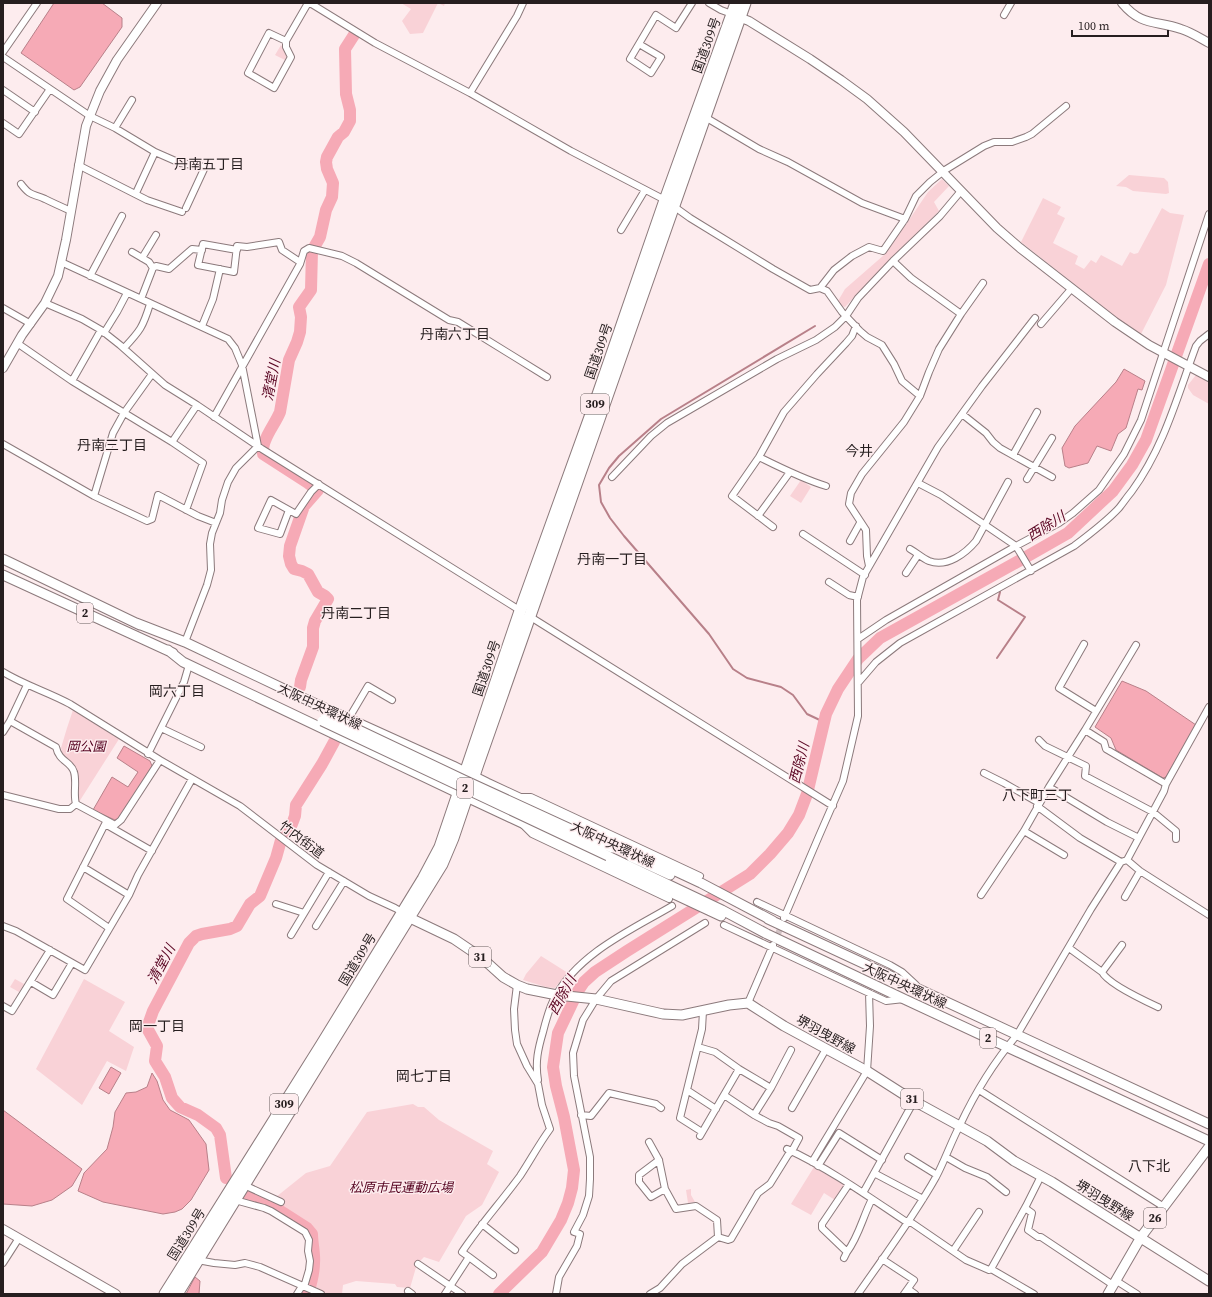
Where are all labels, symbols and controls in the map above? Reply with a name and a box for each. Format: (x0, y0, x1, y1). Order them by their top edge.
scale bar (1072, 12, 1168, 38)
street label: 国道309号 (688, 15, 724, 76)
text: 100 m (1078, 18, 1110, 34)
district label: 丹南五丁目 (174, 154, 244, 174)
street label: 国道309号 (581, 321, 616, 382)
district label: 丹南六丁目 (420, 324, 490, 344)
water label: 清堂川 (257, 356, 285, 403)
road number: 309 (581, 394, 609, 414)
district label: 丹南三丁目 (77, 435, 147, 455)
district label: 今井 (845, 441, 873, 461)
water label: 西除川 (1023, 505, 1071, 546)
district label: 丹南一丁目 (577, 549, 647, 569)
road number: 2 (77, 603, 93, 623)
district label: 丹南二丁目 (321, 603, 391, 623)
street label: 国道309号 (469, 638, 504, 699)
street label: 大阪中央環状線 (275, 680, 365, 733)
district label: 岡六丁目 (149, 681, 205, 701)
park label: 岡公園 (66, 738, 107, 755)
water label: 西除川 (784, 738, 814, 786)
road number: 2 (457, 778, 473, 798)
district label: 八下町三丁 (1002, 785, 1072, 805)
street label: 竹内街道 (276, 817, 328, 862)
street label: 大阪中央環状線 (568, 818, 658, 871)
street label: 国道309号 (335, 930, 380, 989)
water label: 清堂川 (142, 939, 181, 987)
road number: 31 (469, 947, 491, 967)
street label: 大阪中央環状線 (860, 959, 950, 1012)
water label: 西除川 (543, 970, 582, 1018)
street label: 堺羽曳野線 (793, 1011, 858, 1058)
district label: 岡一丁目 (129, 1016, 185, 1036)
road number: 2 (980, 1028, 996, 1048)
district label: 岡七丁目 (396, 1066, 452, 1086)
road number: 31 (901, 1089, 923, 1109)
road number: 309 (270, 1094, 298, 1114)
district label: 八下北 (1128, 1156, 1170, 1176)
street label: 堺羽曳野線 (1073, 1176, 1137, 1225)
park label: 松原市民運動広場 (349, 1179, 455, 1196)
street label: 国道309号 (164, 1205, 209, 1264)
road number: 26 (1144, 1208, 1166, 1228)

